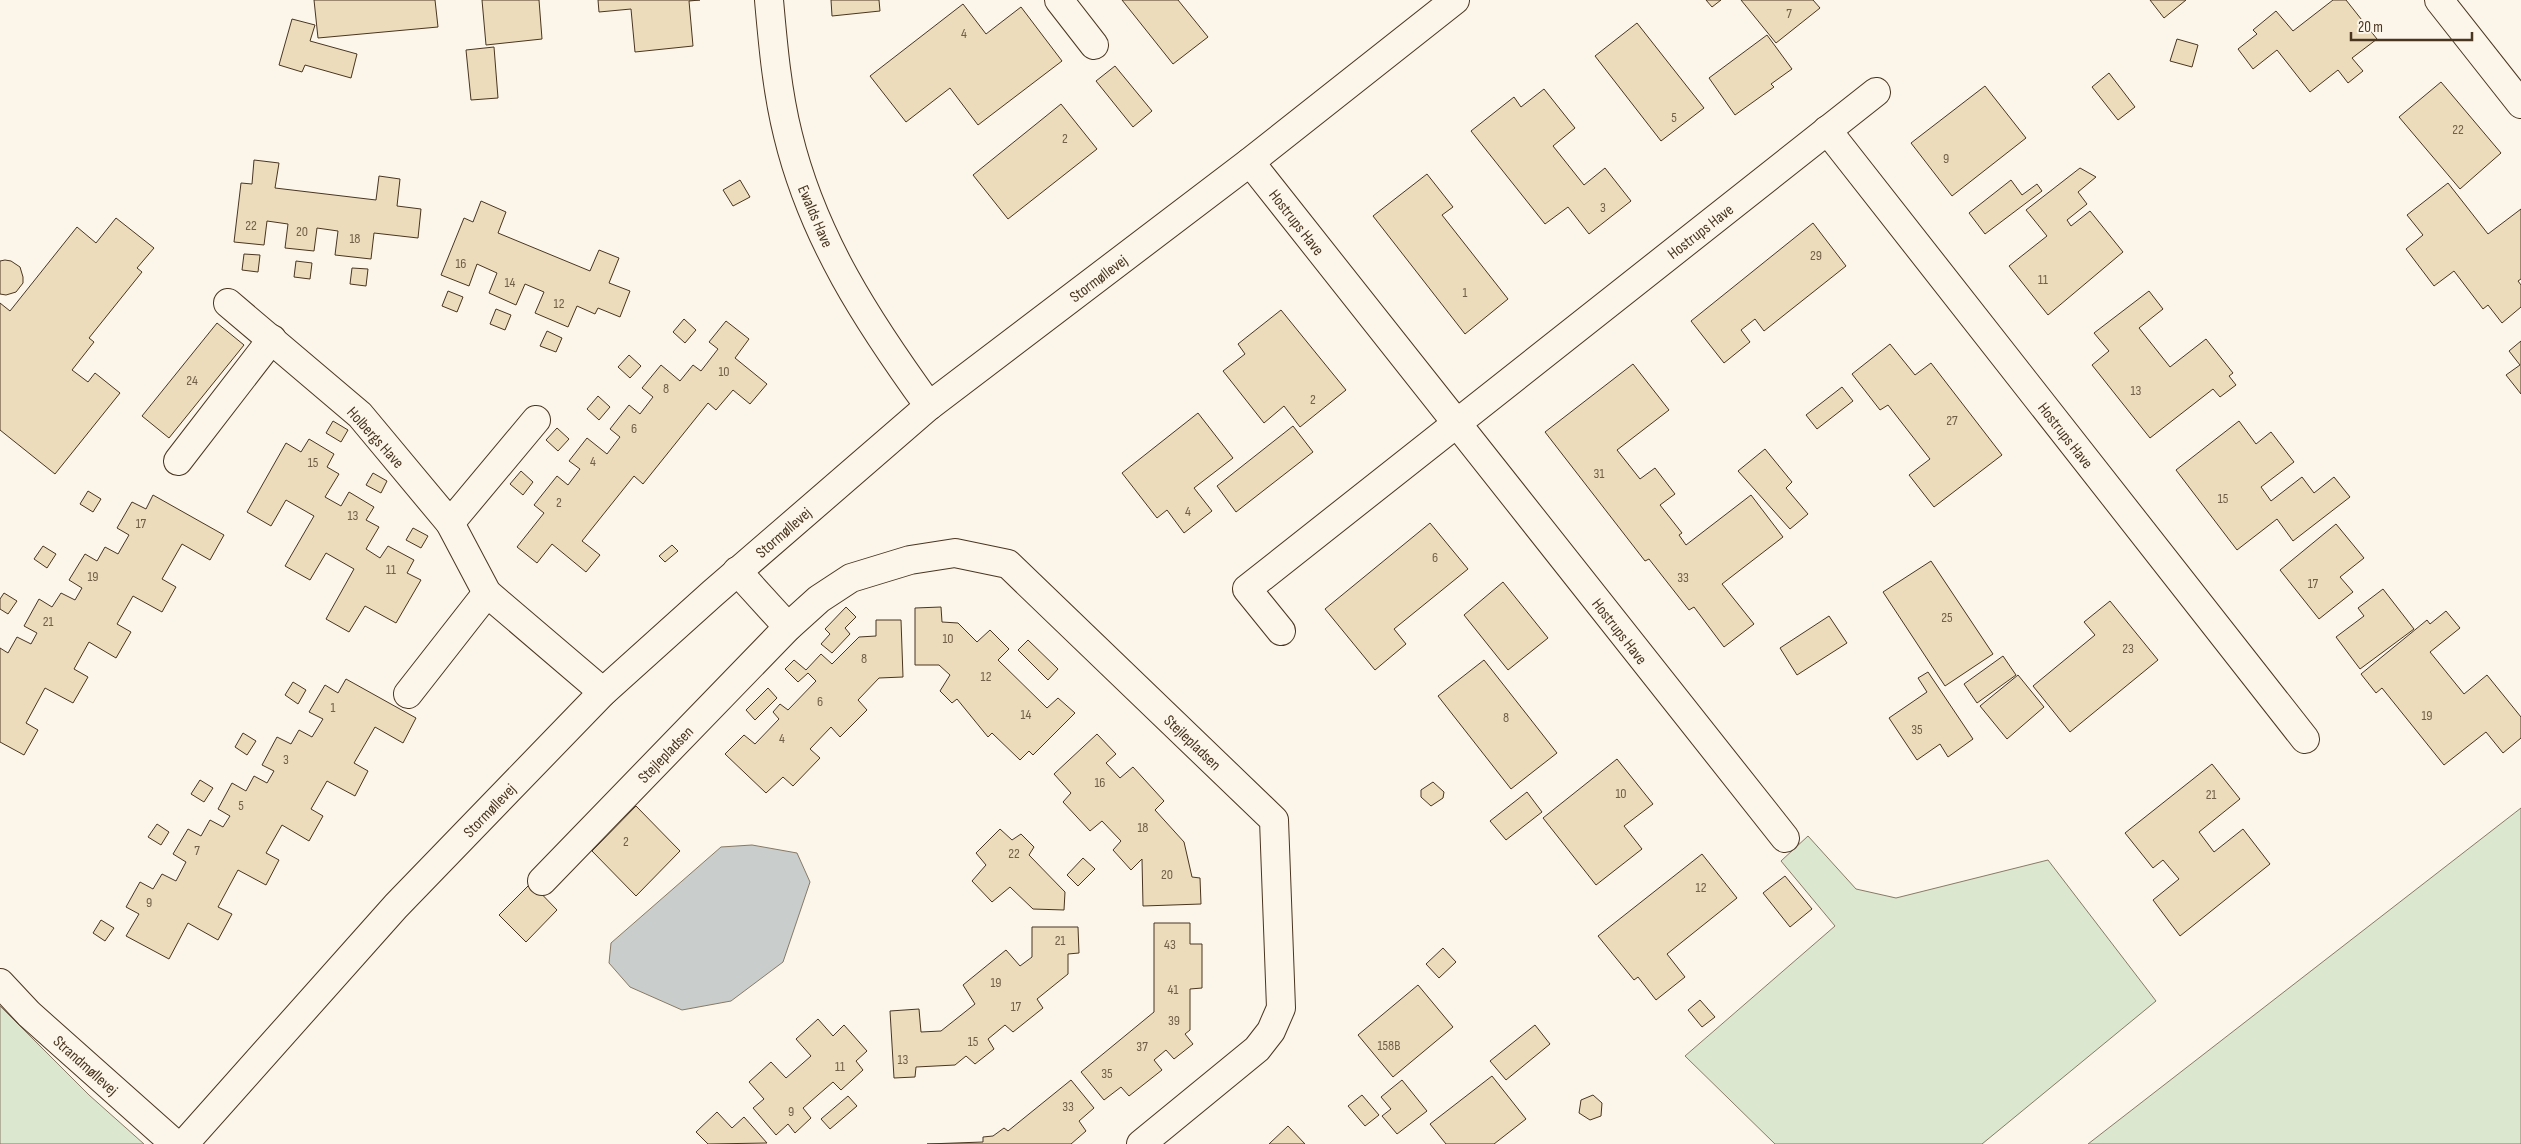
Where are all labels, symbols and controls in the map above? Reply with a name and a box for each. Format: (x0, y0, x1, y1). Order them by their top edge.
house number: 7 (1786, 5, 1792, 22)
scale bar (2351, 10, 2472, 42)
text: 20 m (2358, 18, 2383, 37)
house number: 4 (961, 25, 967, 42)
house number: 5 (1671, 109, 1677, 126)
house number: 22 (2452, 121, 2464, 138)
house number: 2 (1062, 130, 1068, 147)
house number: 9 (1943, 150, 1949, 167)
street label: Ewalds Have (793, 182, 836, 251)
street label: Hostrups Have (1264, 186, 1327, 260)
house number: 3 (1600, 199, 1606, 216)
street label: Hostrups Have (1664, 201, 1738, 264)
house number: 22 (245, 217, 257, 234)
house number: 20 (296, 223, 308, 240)
house number: 18 (349, 230, 361, 247)
house number: 29 (1810, 247, 1822, 264)
street label: Stormøllevej (1066, 251, 1132, 307)
house number: 16 (455, 255, 467, 272)
house number: 11 (2038, 271, 2048, 288)
house number: 14 (505, 274, 516, 291)
house number: 1 (1463, 284, 1468, 301)
house number: 12 (554, 295, 565, 312)
house number: 10 (718, 363, 730, 380)
house number: 24 (186, 372, 198, 389)
house number: 8 (663, 380, 669, 397)
house number: 13 (2131, 382, 2142, 399)
house number: 2 (1310, 391, 1316, 408)
street label: Hostrups Have (2033, 399, 2096, 473)
street label: Holbergs Have (342, 403, 407, 473)
house number: 27 (1946, 412, 1958, 429)
house number: 6 (631, 420, 637, 437)
house number: 4 (590, 453, 596, 470)
house number: 15 (308, 454, 319, 471)
house number: 31 (1594, 465, 1604, 482)
house number: 15 (2218, 490, 2229, 507)
house number: 2 (556, 494, 562, 511)
house number: 4 (1185, 503, 1191, 520)
street label: Stormøllevej (752, 504, 816, 562)
house number: 13 (348, 507, 359, 524)
house number: 17 (136, 515, 147, 532)
house number: 6 (1432, 549, 1438, 566)
house number: 11 (386, 561, 396, 578)
house number: 19 (87, 568, 99, 585)
house number: 33 (1677, 569, 1689, 586)
house number: 17 (2308, 575, 2319, 592)
street label: Hostrups Have (1587, 595, 1650, 669)
house number: 25 (1941, 609, 1953, 626)
house number: 21 (43, 613, 53, 630)
house number: 10 (942, 630, 954, 647)
house number: 23 (2122, 640, 2134, 657)
house number: 8 (861, 650, 867, 667)
house number: 12 (981, 668, 992, 685)
house number: 6 (817, 693, 823, 710)
house number: 1 (331, 699, 336, 716)
house number: 14 (1021, 706, 1032, 723)
house number: 19 (2421, 707, 2433, 724)
house number: 8 (1503, 709, 1509, 726)
street label: Stejlepladsen (1160, 711, 1224, 775)
house number: 35 (1911, 721, 1923, 738)
street label: Stejlepladsen (634, 723, 698, 787)
house number: 4 (779, 730, 785, 747)
house number: 3 (283, 751, 289, 768)
house number: 16 (1094, 774, 1106, 791)
street label: Stormøllevej (460, 780, 520, 842)
house number: 10 (1615, 785, 1627, 802)
house number: 21 (2206, 786, 2216, 803)
house number: 5 (238, 797, 244, 814)
house number: 18 (1137, 819, 1149, 836)
house number: 2 (623, 833, 629, 850)
house number: 7 (194, 842, 200, 859)
house number: 22 (1008, 845, 1020, 862)
house number: 20 (1161, 866, 1173, 883)
house number: 12 (1696, 879, 1707, 896)
house number: 9 (146, 894, 152, 911)
house number: 21 (1055, 932, 1065, 949)
house number: 43 (1164, 936, 1176, 953)
house number: 19 (990, 974, 1002, 991)
house number: 41 (1168, 981, 1178, 998)
house number: 17 (1011, 998, 1022, 1015)
house number: 39 (1168, 1012, 1180, 1029)
street label: Strandmøllevej (49, 1032, 121, 1100)
house number: 15 (968, 1033, 979, 1050)
house number: 158B (1378, 1037, 1400, 1054)
house number: 37 (1136, 1038, 1148, 1055)
house number: 13 (898, 1051, 909, 1068)
house number: 11 (835, 1058, 845, 1075)
house number: 35 (1101, 1065, 1113, 1082)
house number: 33 (1062, 1098, 1074, 1115)
house number: 9 (788, 1103, 794, 1120)

